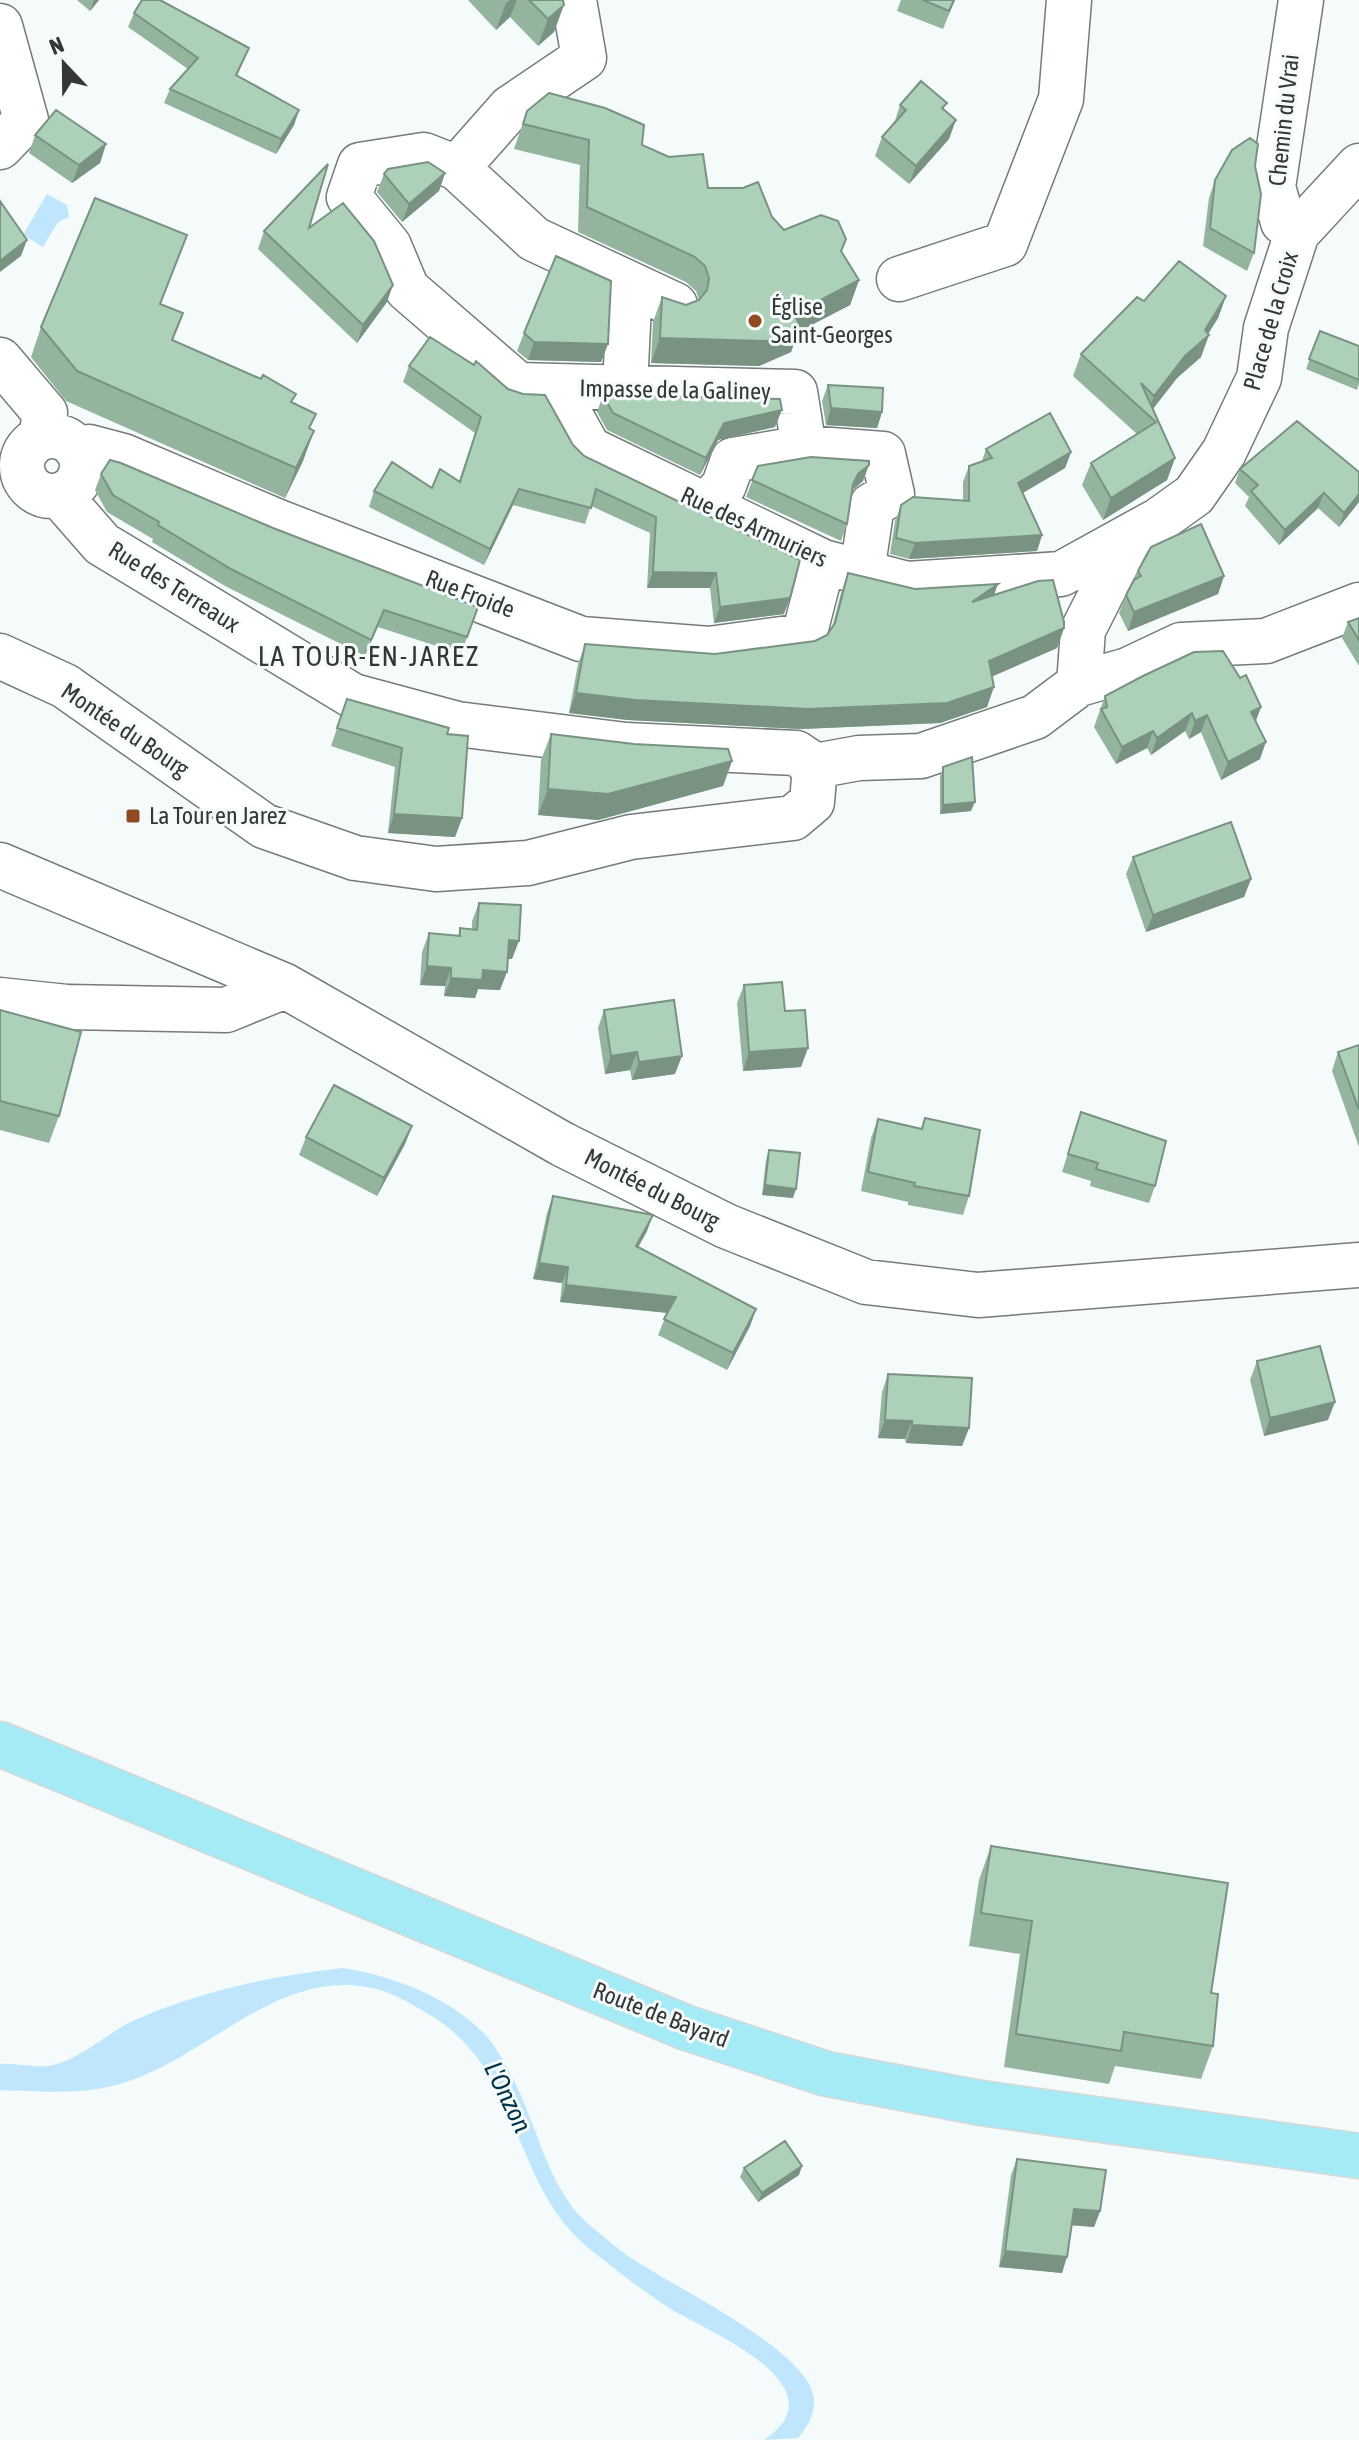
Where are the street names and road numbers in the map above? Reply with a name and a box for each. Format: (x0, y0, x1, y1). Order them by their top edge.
street label: Chemin du Vrai (1263, 53, 1304, 187)
street label: Place de la Croix (1238, 248, 1303, 393)
street label: Impasse de la Galiney (579, 374, 771, 405)
street label: Rue des Armuriers (677, 481, 832, 572)
street label: Rue des Terreaux (104, 536, 245, 638)
street label: Rue Froide (422, 564, 518, 623)
street label: Montée du Bourg (56, 677, 195, 782)
street label: Montée du Bourg (580, 1143, 725, 1234)
street label: Route de Bayard (590, 1976, 733, 2053)

